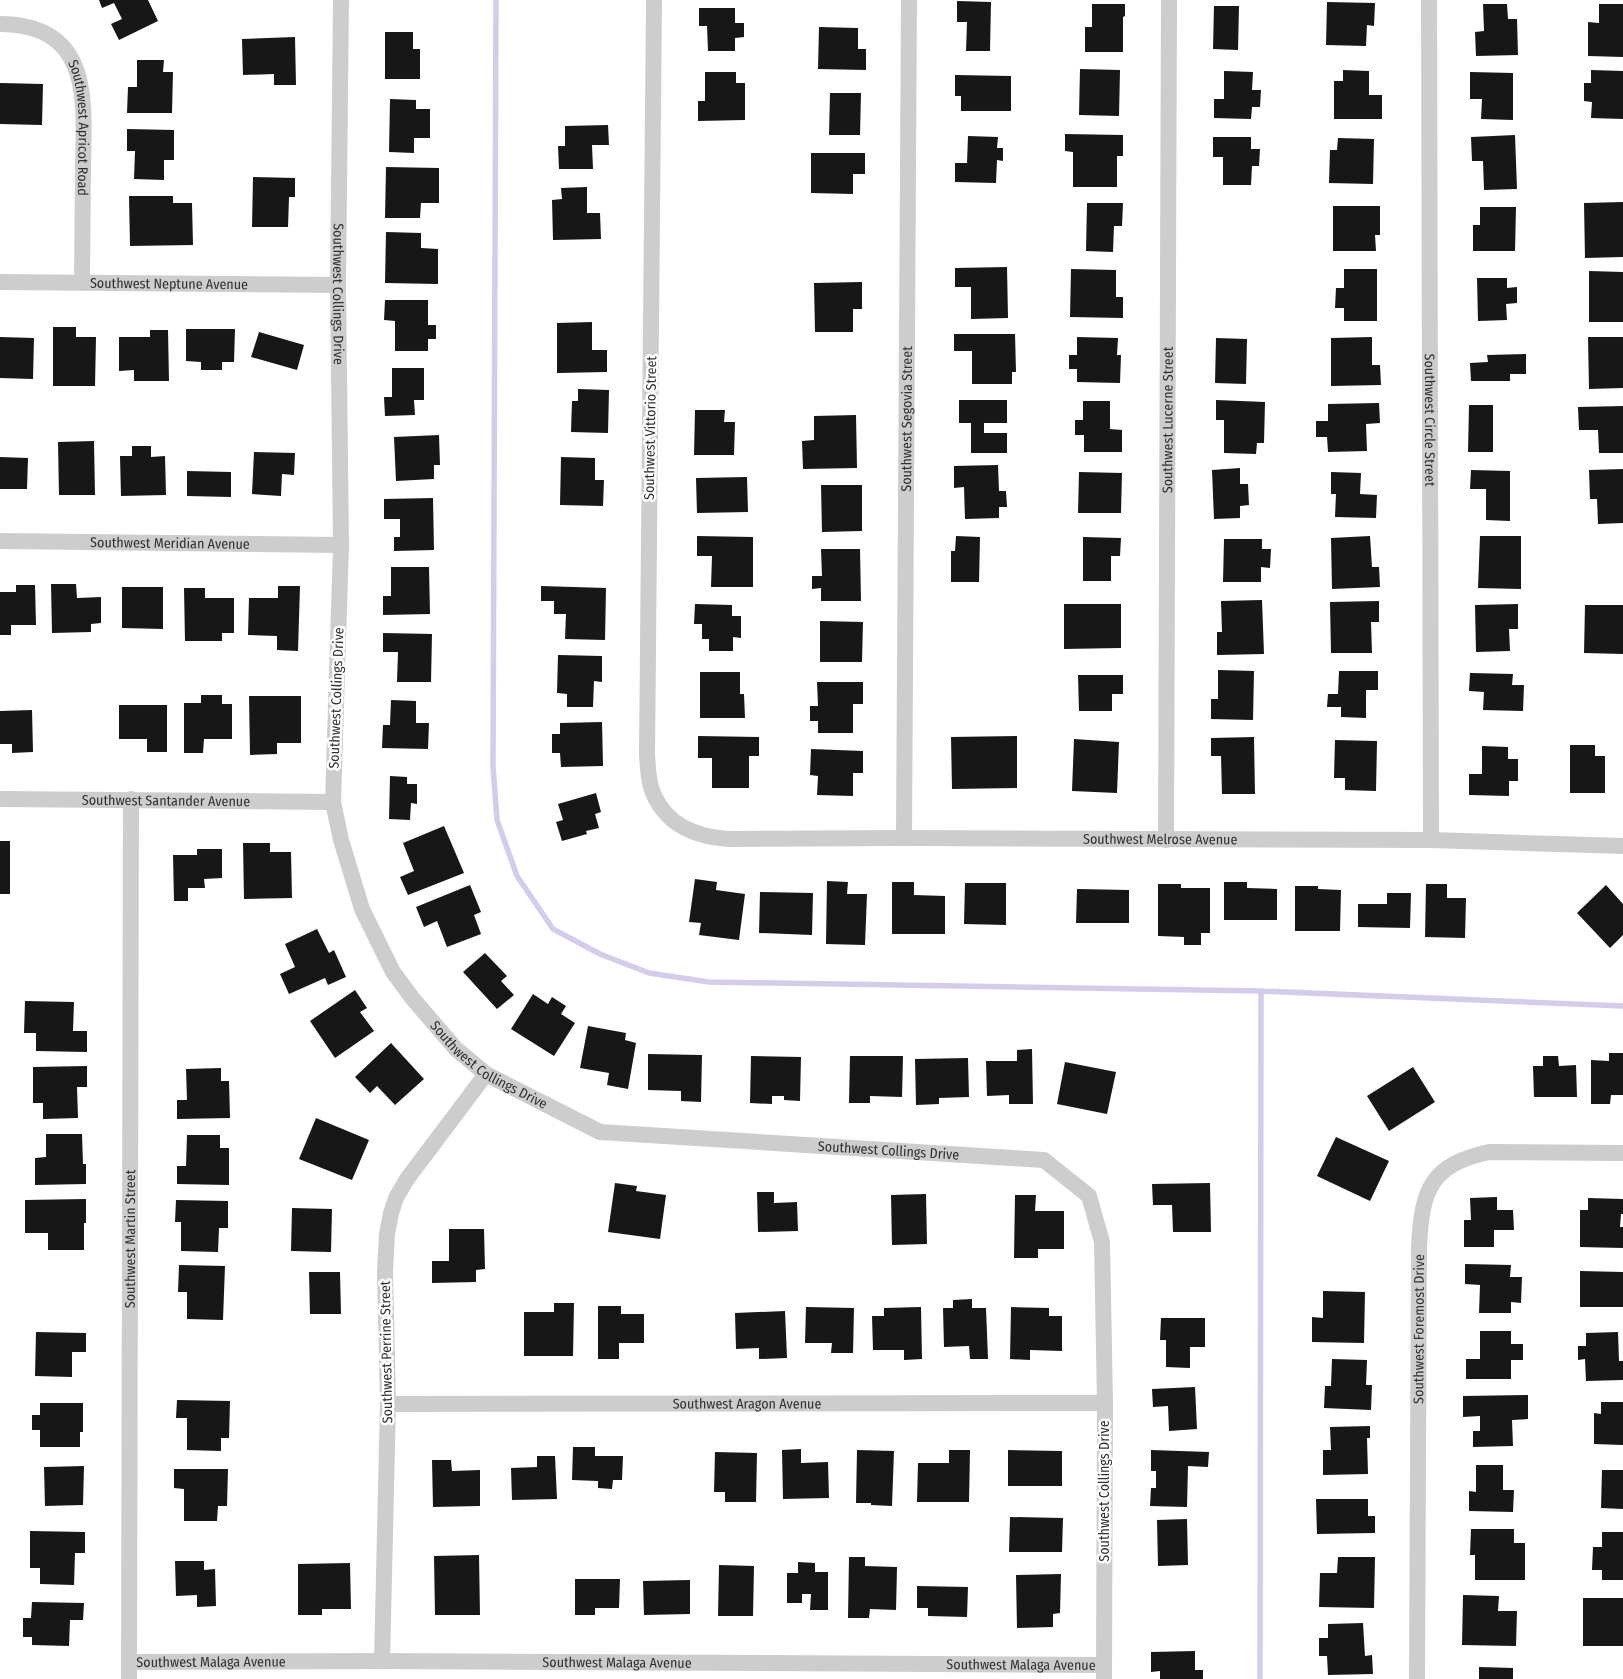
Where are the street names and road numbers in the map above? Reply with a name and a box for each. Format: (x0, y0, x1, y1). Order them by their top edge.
street label: Southwest Apricot Road (64, 57, 92, 196)
street label: Southwest Collings Drive (329, 223, 347, 365)
street label: Southwest Neptune Avenue (90, 275, 248, 293)
street label: Southwest Segovia Street (898, 346, 916, 492)
street label: Southwest Lucerne Street (1159, 346, 1177, 493)
street label: Southwest Circle Street (1421, 353, 1438, 487)
street label: Southwest Vittorio Street (641, 355, 660, 500)
street label: Southwest Meridian Avenue (90, 534, 250, 553)
street label: Southwest Collings Drive (326, 627, 347, 769)
street label: Southwest Santander Avenue (82, 792, 250, 810)
street label: Southwest Melrose Avenue (1083, 831, 1237, 848)
street label: Southwest Collings Drive (427, 1018, 550, 1113)
street label: Southwest Collings Drive (817, 1138, 960, 1164)
street label: Southwest Martin Street (122, 1169, 139, 1308)
street label: Southwest Foremost Drive (1410, 1254, 1428, 1404)
street label: Southwest Perrine Street (377, 1280, 396, 1423)
street label: Southwest Aragon Avenue (673, 1395, 821, 1413)
street label: Southwest Collings Drive (1096, 1420, 1113, 1562)
street label: Southwest Malaga Avenue (136, 1653, 286, 1671)
street label: Southwest Malaga Avenue (542, 1654, 692, 1672)
street label: Southwest Malaga Avenue (946, 1656, 1096, 1674)

